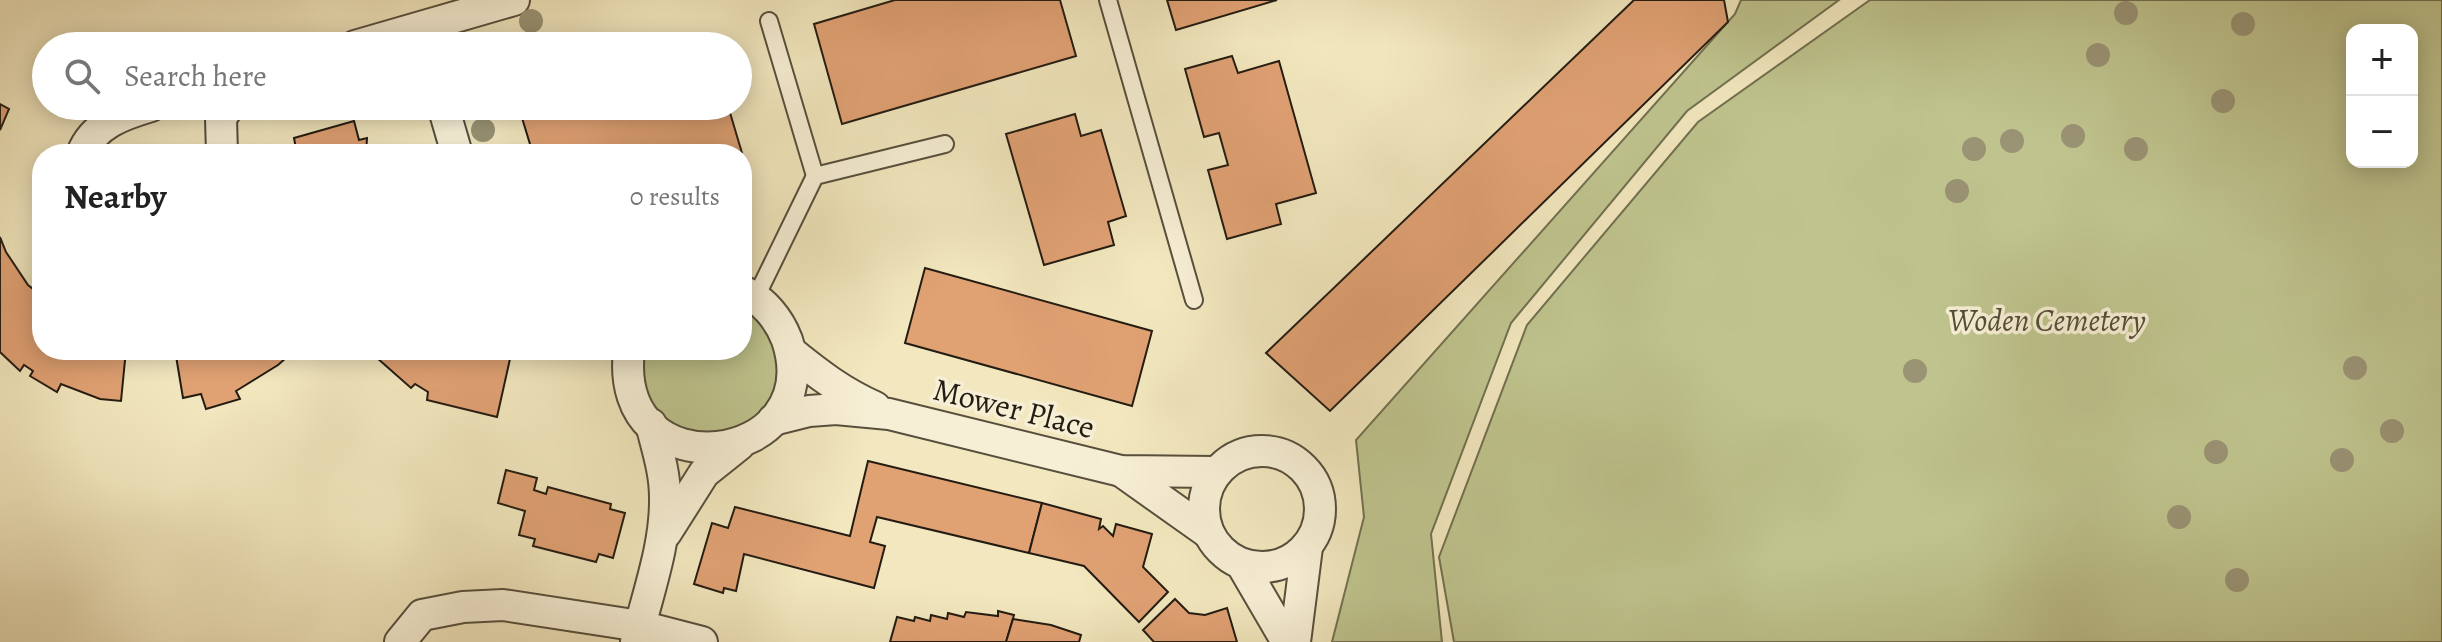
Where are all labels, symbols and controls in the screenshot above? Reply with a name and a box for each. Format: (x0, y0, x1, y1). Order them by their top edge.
map controls (2346, 24, 2418, 168)
button: + (2346, 24, 2418, 96)
search box (32, 32, 752, 120)
icon: search (60, 54, 104, 98)
text: Search here (124, 56, 267, 96)
button: − (2346, 96, 2418, 168)
text: Nearby (64, 173, 167, 220)
text: 0 results (630, 179, 720, 214)
park label: Woden Cemetery (1948, 298, 2146, 342)
street label: Mower Place (929, 367, 1099, 449)

